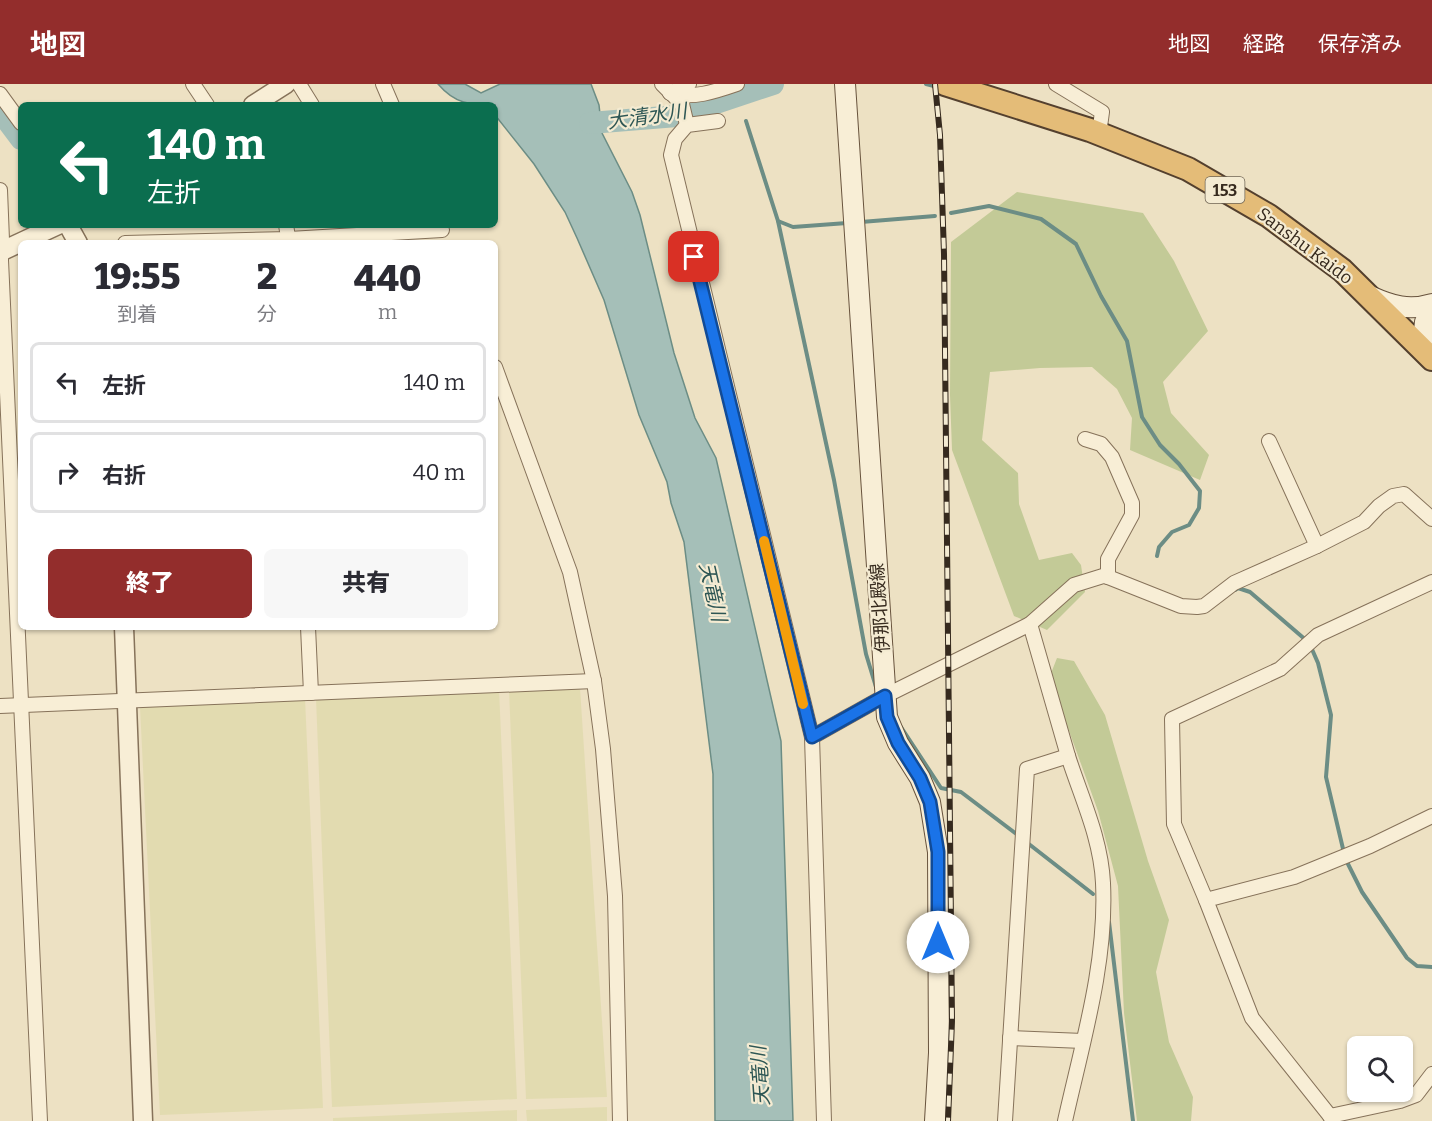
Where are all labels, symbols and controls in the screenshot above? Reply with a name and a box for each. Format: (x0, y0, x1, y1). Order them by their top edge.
text: 地図 (30, 28, 86, 61)
text: 地図 (1168, 31, 1210, 57)
text: 経路 (1243, 31, 1285, 57)
text: 保存済み (1318, 31, 1402, 57)
water label: 大清水川 (606, 98, 690, 133)
text: 140 m (147, 120, 265, 170)
icon: left (48, 126, 126, 204)
text: 左折 (147, 177, 201, 209)
road number: 153 (1206, 177, 1244, 203)
street label: Sanshu Kaido (1253, 203, 1357, 289)
pin (668, 231, 719, 282)
icon: arrive (677, 240, 710, 273)
text: 19:55 (94, 255, 180, 299)
text: 2 (257, 255, 277, 299)
text: 440 (354, 257, 422, 301)
text: m (378, 300, 397, 324)
text: 到着 (117, 302, 157, 326)
text: 分 (257, 302, 277, 326)
icon: left (51, 366, 84, 399)
text: 140 m (404, 369, 465, 396)
text: 左折 (102, 372, 146, 399)
icon: right (51, 456, 84, 489)
text: 40 m (413, 459, 465, 486)
text: 右折 (102, 462, 146, 489)
button: 終了 (48, 549, 252, 618)
button: 共有 (264, 549, 468, 618)
water label: 天竜川 (695, 560, 732, 626)
street label: 伊那北殿線 (866, 562, 894, 654)
position arrow (906, 910, 970, 974)
map controls (1347, 1036, 1413, 1102)
button: search (1347, 1036, 1413, 1102)
water label: 天竜川 (746, 1043, 774, 1107)

